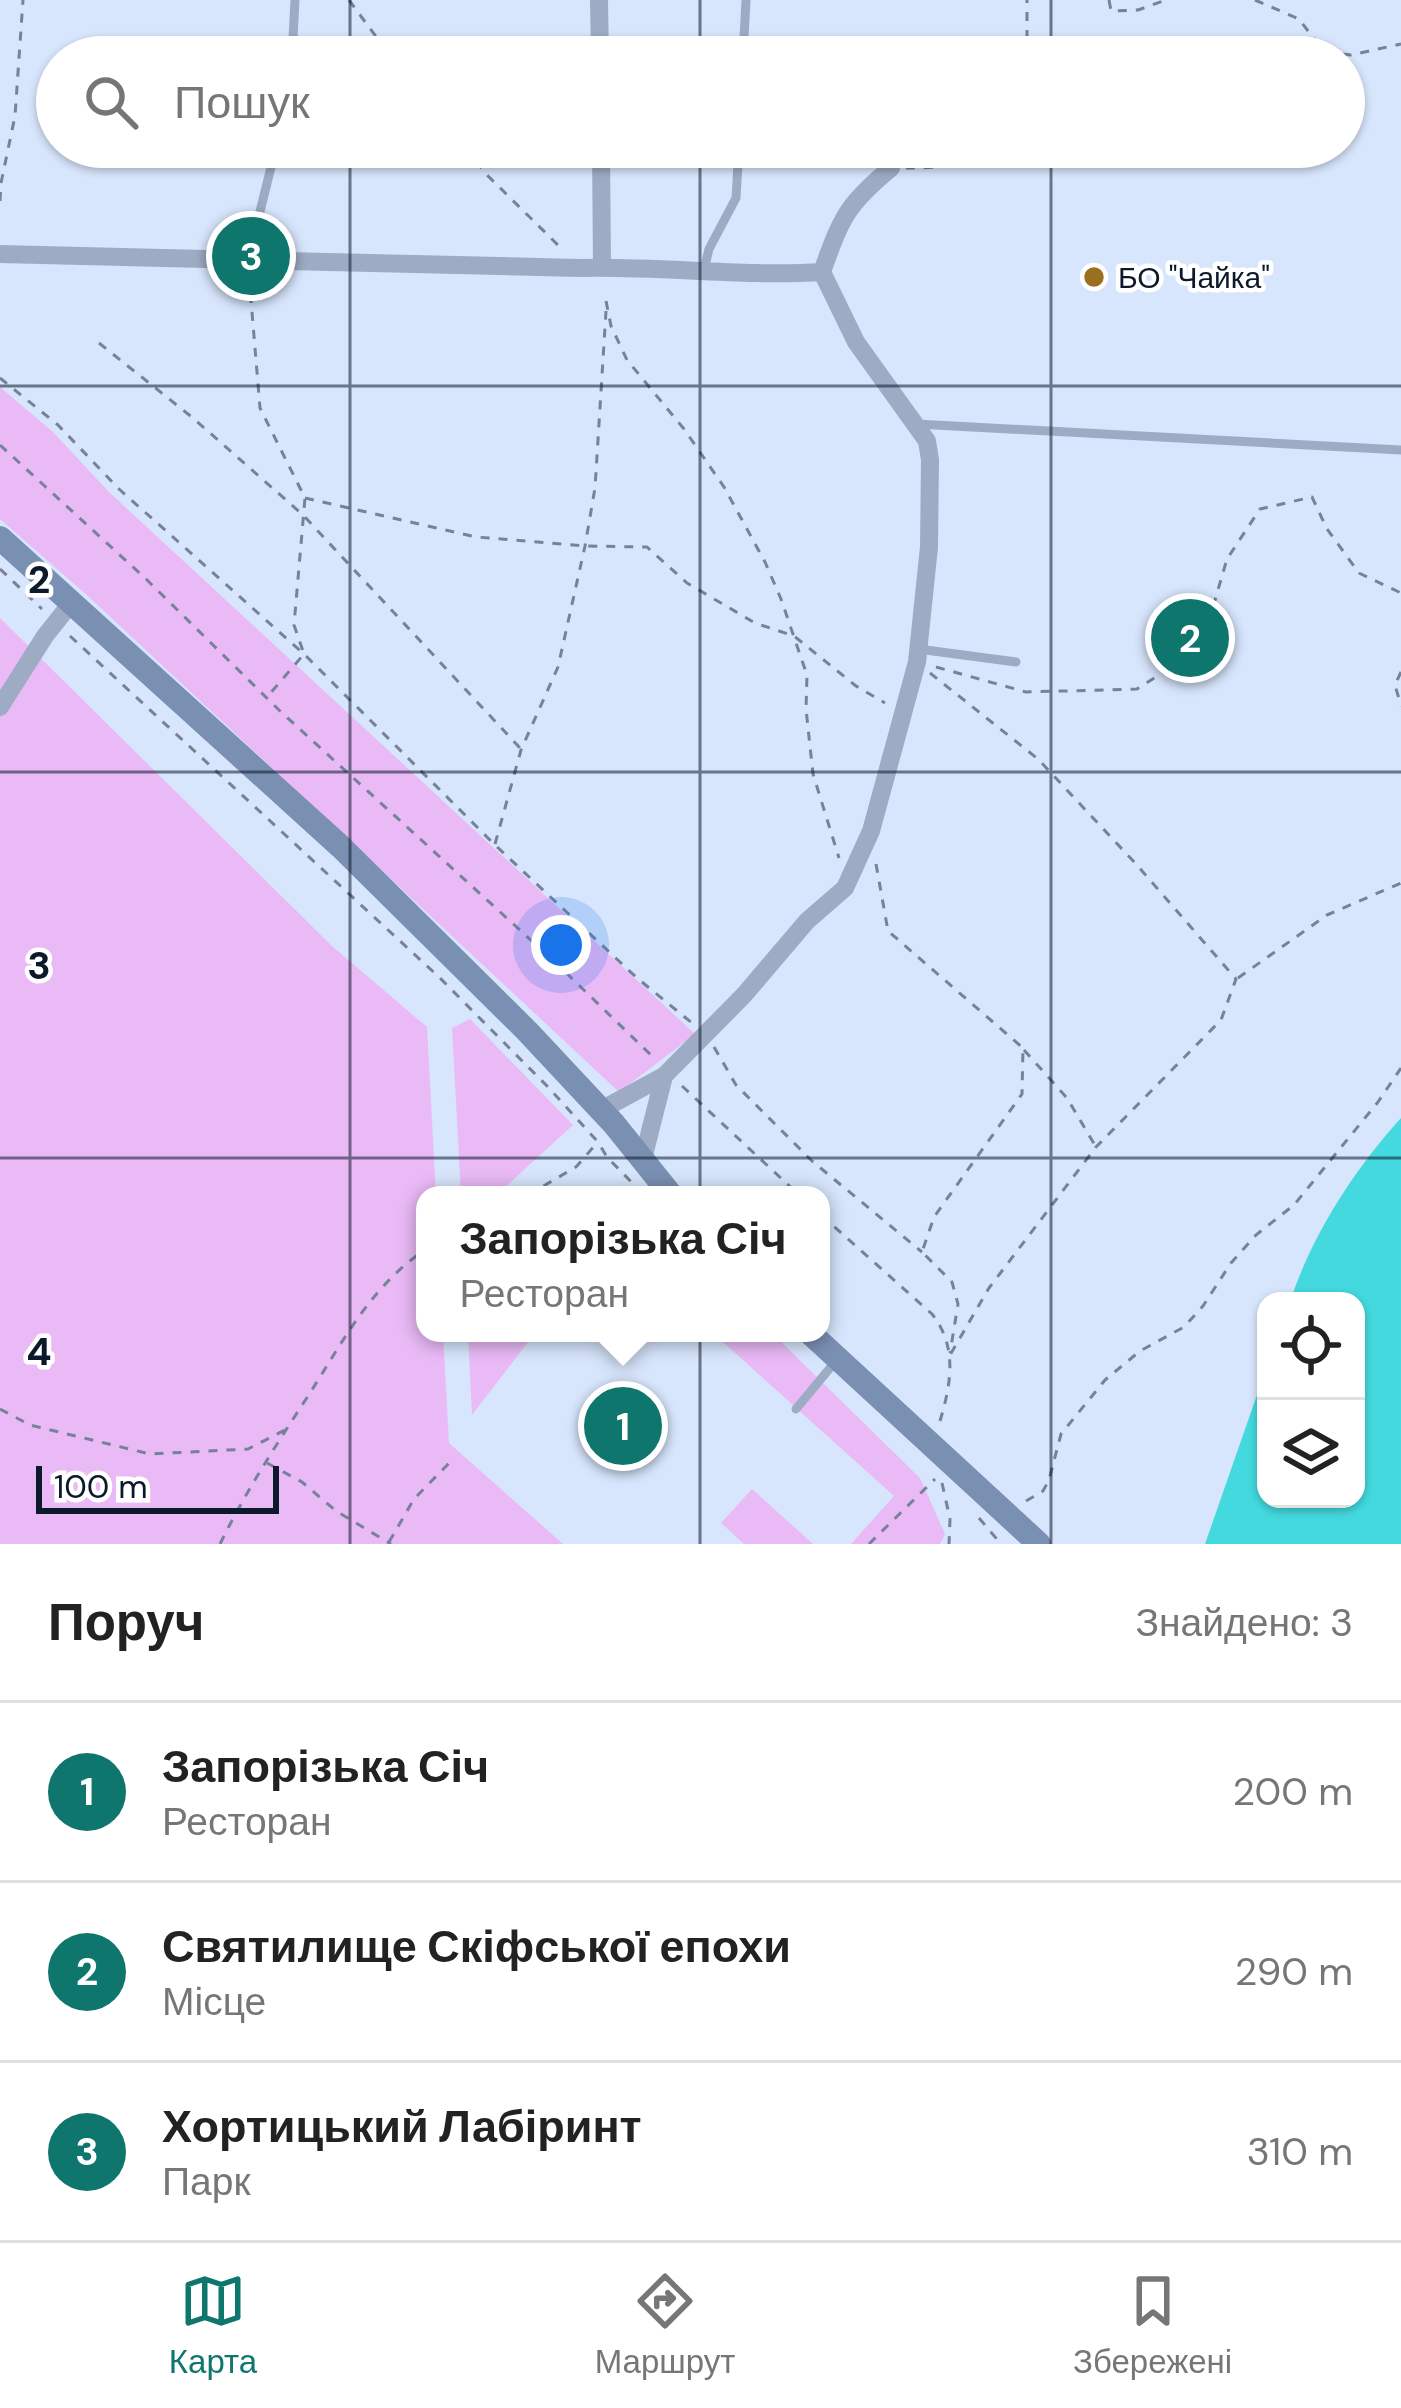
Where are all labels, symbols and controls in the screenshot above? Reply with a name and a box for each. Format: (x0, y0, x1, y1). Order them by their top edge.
search box (36, 36, 1365, 168)
icon: search (78, 69, 144, 135)
text: Пошук (174, 73, 310, 132)
pin: 3 (212, 211, 290, 301)
place label: БО "Чайка" (1118, 258, 1270, 297)
marker: БО "Чайка" (1081, 264, 1107, 290)
text: 2 (28, 554, 50, 605)
pin: 2 (1151, 593, 1229, 683)
your location (531, 915, 591, 975)
text: 3 (27, 940, 51, 991)
popup (416, 1186, 830, 1342)
text: Запорізька Січ (459, 1209, 787, 1268)
text: Ресторан (459, 1268, 629, 1319)
map controls (1257, 1292, 1365, 1508)
button: locate (1257, 1292, 1365, 1400)
text: 4 (26, 1326, 52, 1377)
pin: 1 (584, 1381, 662, 1471)
button: layers (1257, 1400, 1365, 1508)
scale bar (36, 1460, 279, 1513)
text: 100 m (54, 1465, 148, 1508)
text: Поруч (48, 1589, 204, 1656)
text: Знайдено: 3 (1135, 1597, 1353, 1648)
text: Запорізька Січ (162, 1737, 489, 1796)
text: 1 (80, 1766, 94, 1817)
text: 200 m (1232, 1766, 1353, 1817)
text: Ресторан (162, 1796, 332, 1847)
text: Святилище Скіфської епохи (162, 1917, 791, 1976)
text: 2 (76, 1946, 98, 1997)
text: 290 m (1235, 1946, 1353, 1997)
text: Місце (162, 1976, 266, 2027)
text: Хортицький Лабіринт (162, 2097, 642, 2156)
text: 3 (75, 2126, 99, 2177)
text: 310 m (1247, 2126, 1353, 2177)
text: Парк (162, 2156, 250, 2207)
tab: Карта (169, 2268, 257, 2383)
tab: Маршрут (595, 2268, 735, 2383)
tab: Збережені (1073, 2268, 1232, 2383)

